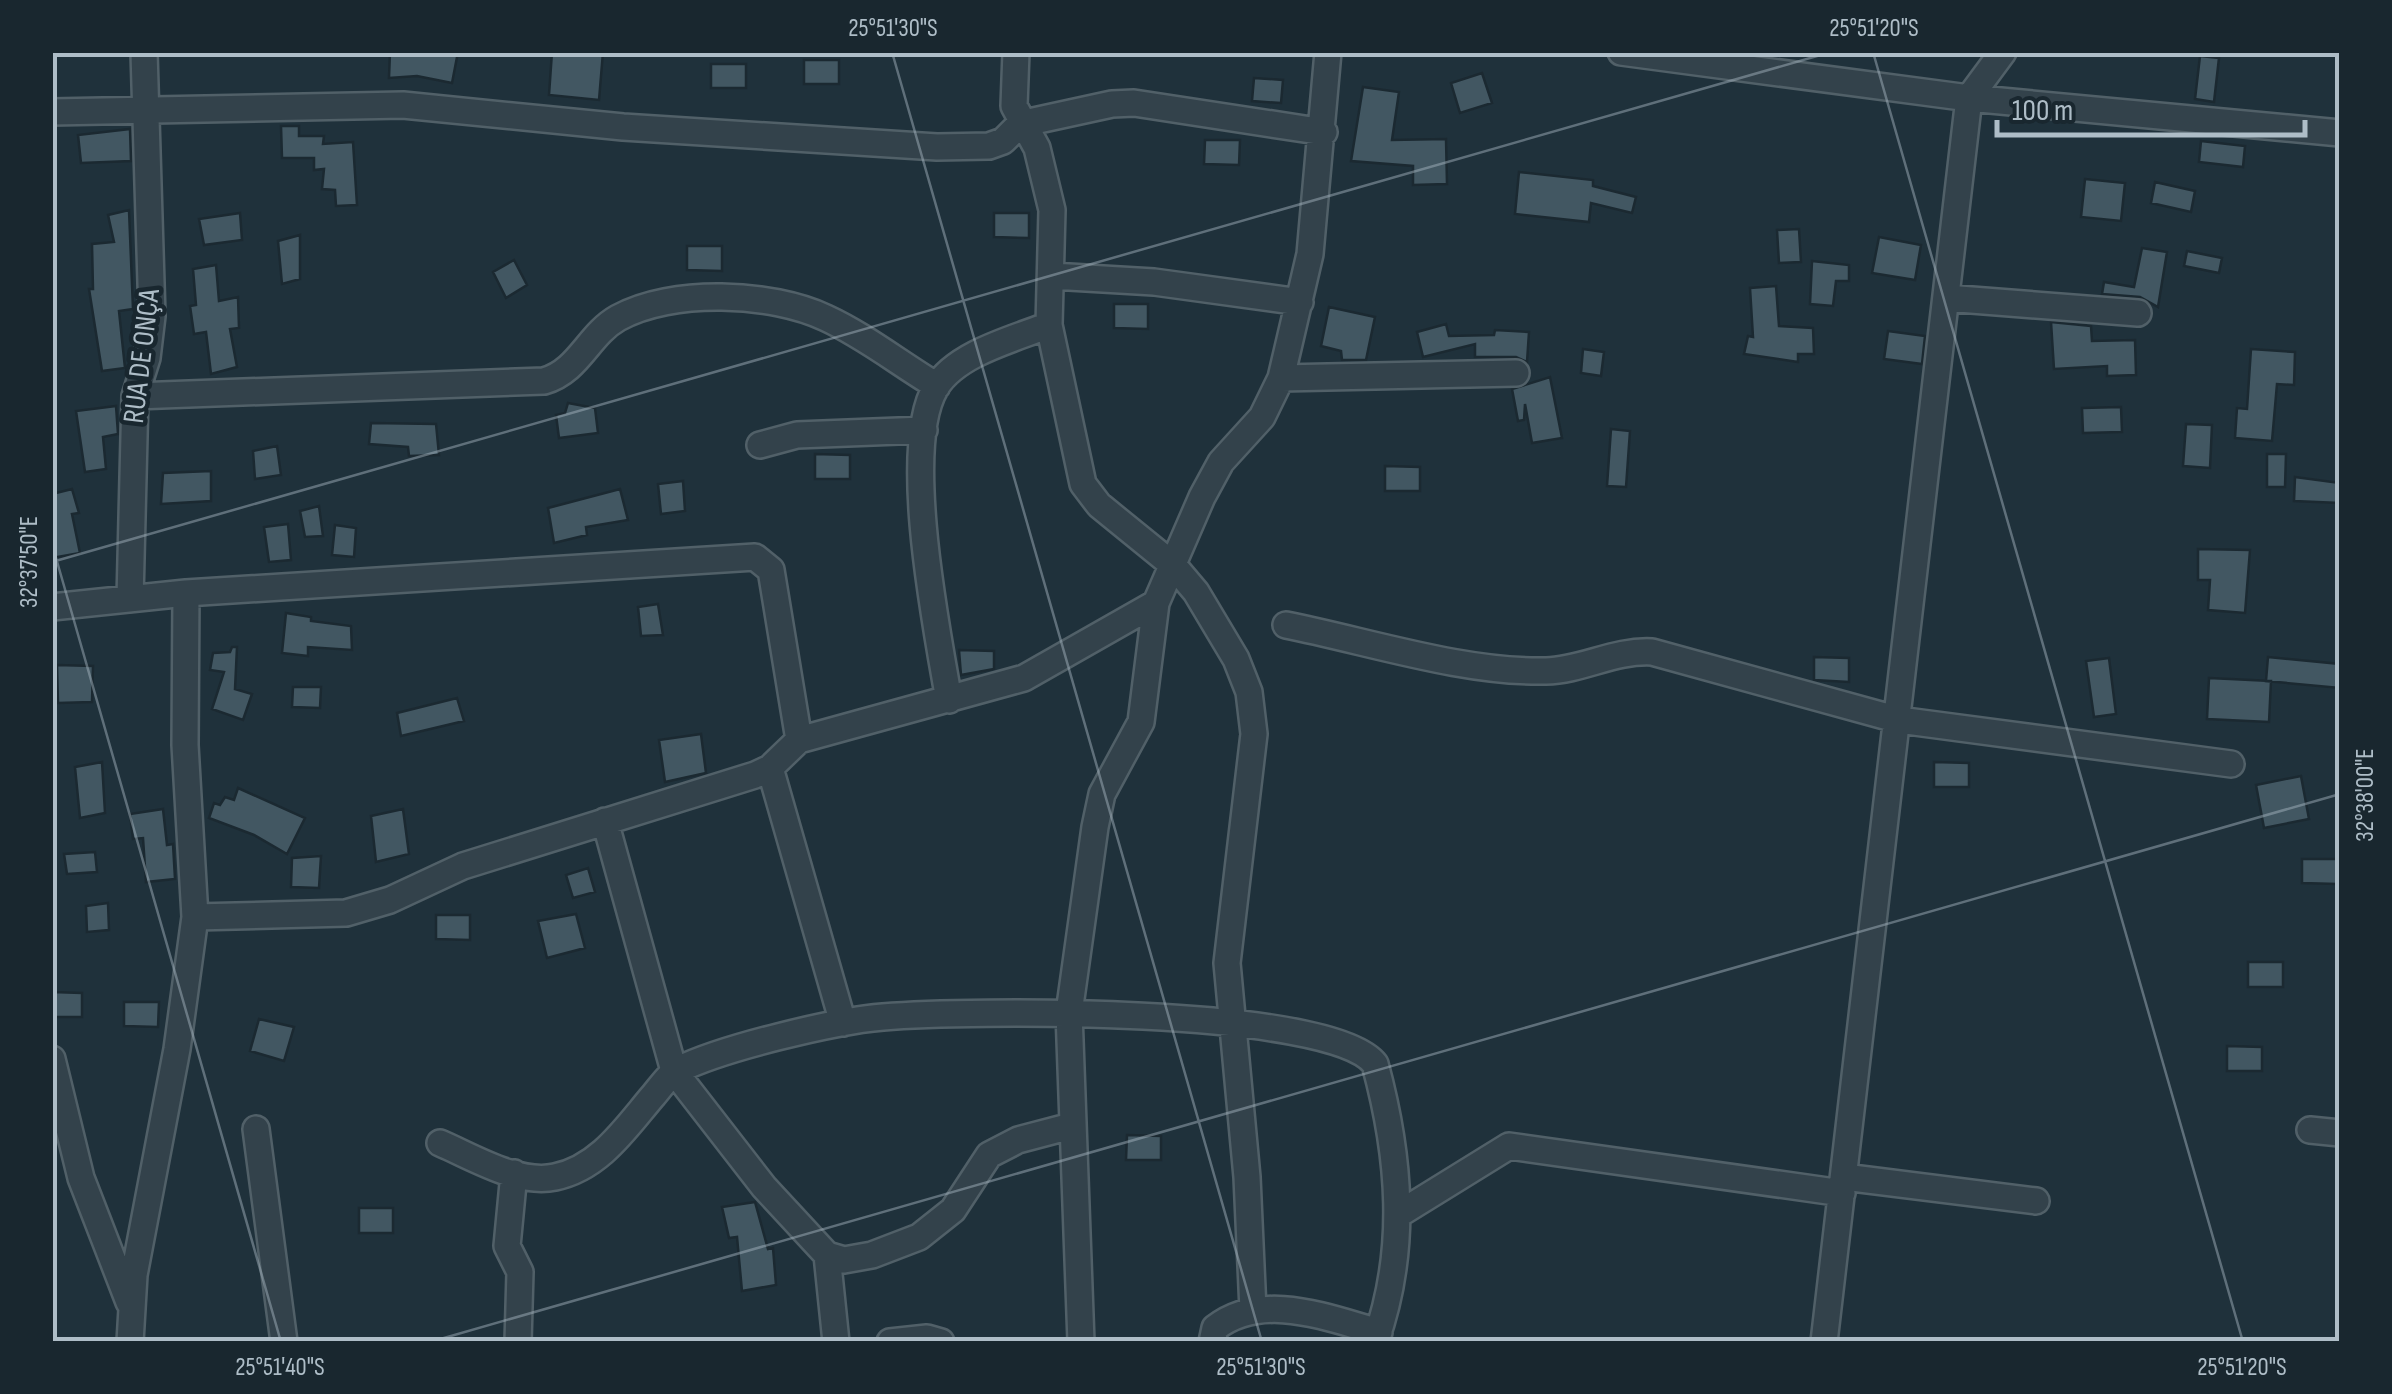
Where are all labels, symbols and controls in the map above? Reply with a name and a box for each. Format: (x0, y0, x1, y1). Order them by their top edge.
text: 25°51'30"S (848, 13, 938, 44)
text: 25°51'20"S (1829, 13, 1919, 44)
scale bar (1997, 75, 2304, 137)
text: 100 m (2012, 93, 2073, 129)
street label: RUA DE ONÇA (116, 286, 168, 425)
text: 32°37'50"E (14, 516, 45, 608)
text: 32°38'00"E (2350, 748, 2381, 842)
text: 25°51'40"S (235, 1352, 325, 1383)
text: 25°51'30"S (1216, 1352, 1306, 1383)
text: 25°51'20"S (2197, 1352, 2287, 1383)

